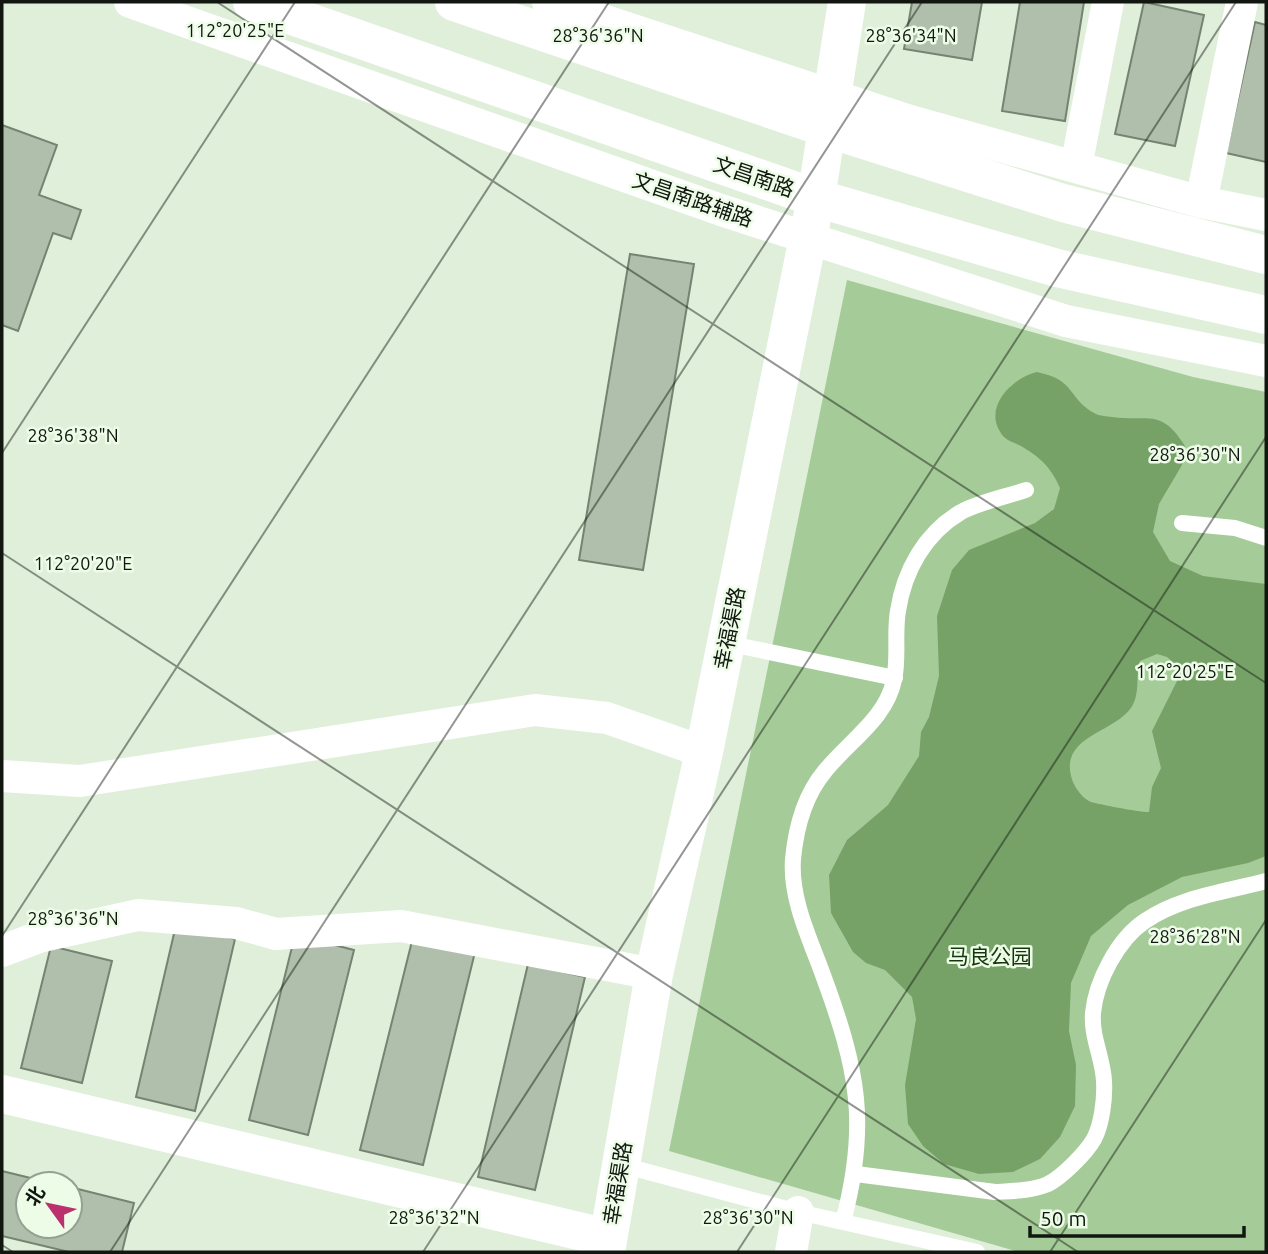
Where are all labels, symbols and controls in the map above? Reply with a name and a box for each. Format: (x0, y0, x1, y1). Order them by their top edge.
text: 112°20'25"E (186, 20, 284, 40)
text: 28°36'36"N (552, 25, 644, 45)
text: 28°36'34"N (865, 25, 957, 45)
street label: 文昌南路 (710, 151, 798, 201)
street label: 文昌南路辅路 (630, 167, 756, 231)
text: 28°36'38"N (27, 425, 119, 445)
text: 28°36'30"N (1149, 444, 1241, 464)
text: 112°20'20"E (34, 553, 132, 573)
street label: 幸福渠路 (709, 584, 749, 672)
text: 112°20'25"E (1136, 661, 1234, 681)
text: 28°36'36"N (27, 908, 119, 928)
text: 28°36'28"N (1149, 926, 1241, 946)
park label: 马良公园 (948, 944, 1032, 968)
street label: 幸福渠路 (599, 1140, 635, 1226)
north arrow (14, 1170, 84, 1240)
text: 北 (20, 1182, 49, 1210)
scale bar (1030, 1194, 1244, 1238)
text: 50 m (1040, 1206, 1087, 1230)
text: 28°36'32"N (388, 1207, 480, 1227)
text: 28°36'30"N (702, 1207, 794, 1227)

